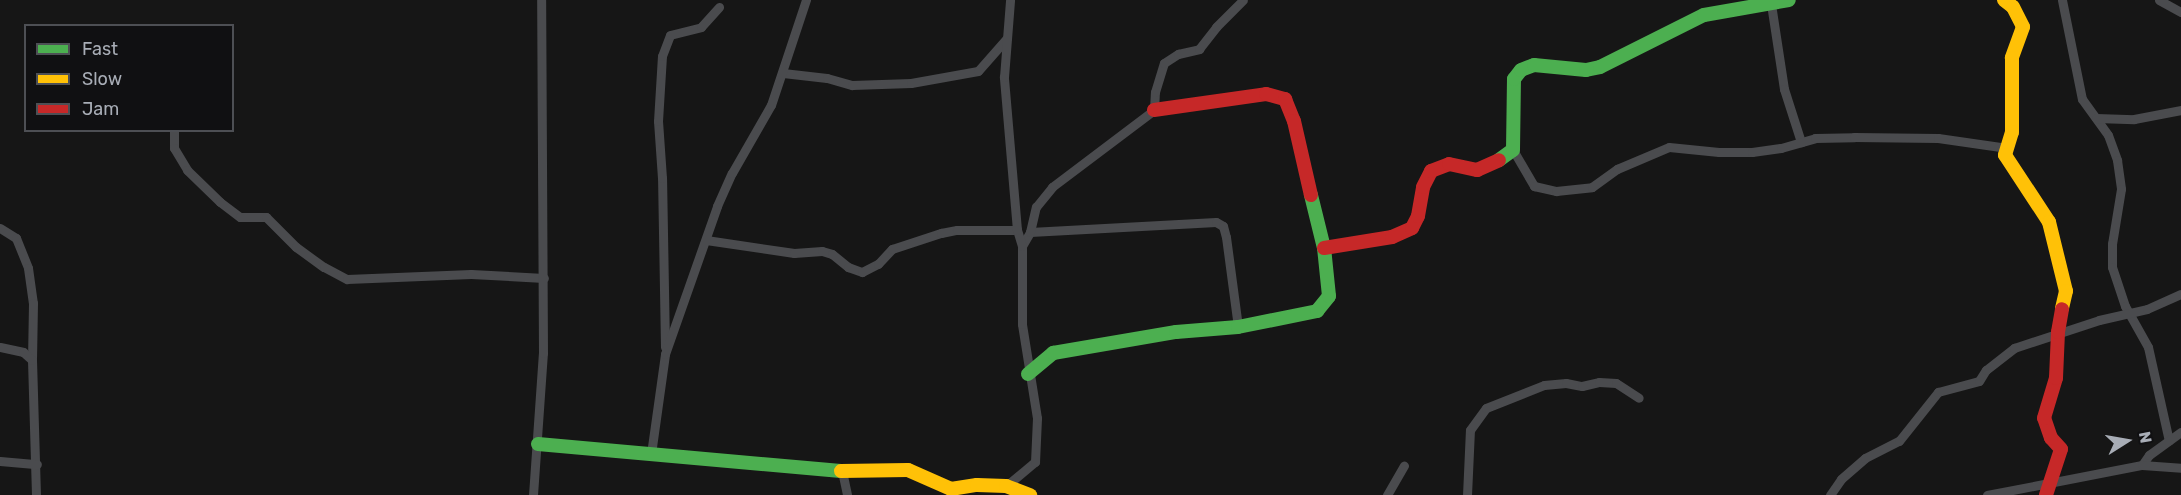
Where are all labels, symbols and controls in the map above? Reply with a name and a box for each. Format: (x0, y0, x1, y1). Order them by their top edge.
legend (24, 24, 234, 132)
text: Fast (82, 38, 118, 60)
text: Slow (82, 68, 122, 90)
text: Jam (82, 98, 119, 120)
north arrow (2097, 411, 2157, 471)
text: N (2135, 430, 2156, 445)

